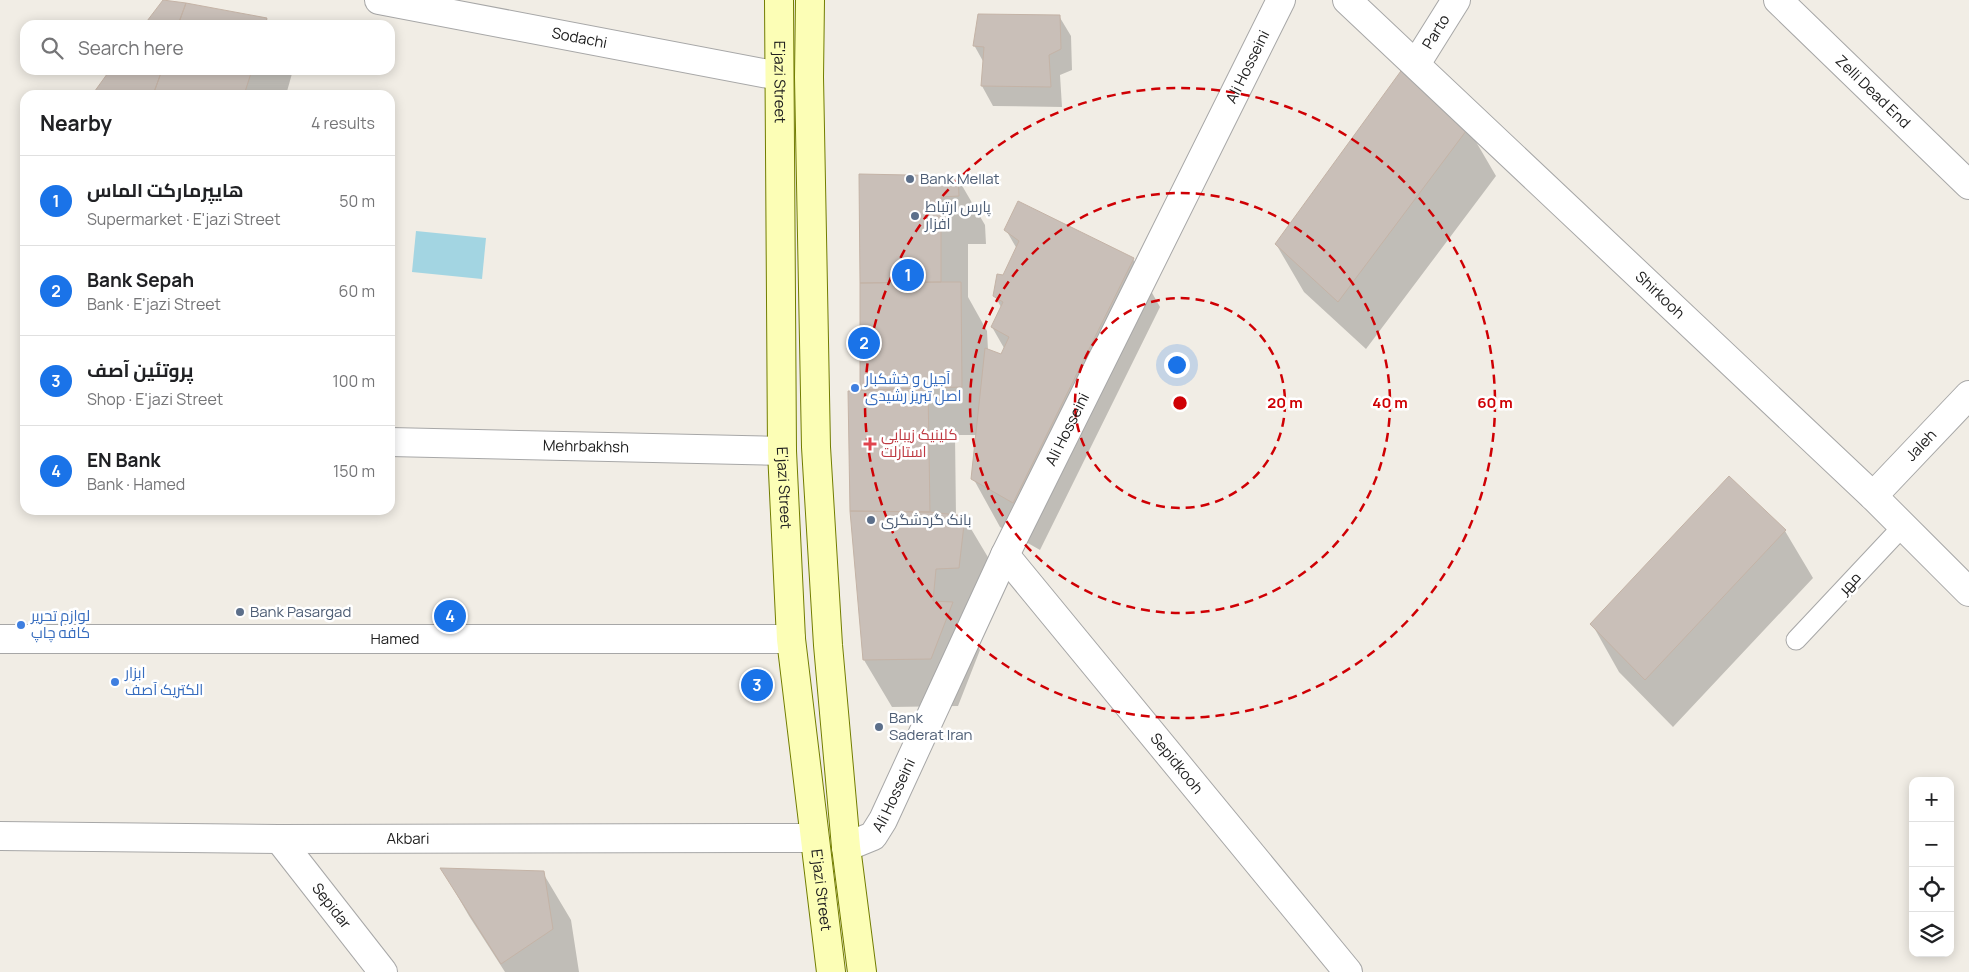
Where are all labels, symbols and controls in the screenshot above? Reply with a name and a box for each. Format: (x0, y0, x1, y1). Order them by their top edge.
street label: Parto (1417, 10, 1455, 53)
search box (20, 20, 395, 75)
street label: Sodachi (550, 22, 609, 53)
street label: Ali Hosseini (1220, 26, 1274, 107)
icon: search (38, 34, 66, 62)
text: Search here (78, 35, 184, 61)
street label: E'jazi Street (769, 41, 791, 123)
street label: Zelli Dead End (1831, 50, 1915, 133)
text: Nearby (40, 109, 112, 137)
text: 4 results (311, 112, 375, 134)
place label: Bank Mellat (920, 168, 1000, 189)
marker: Bank Mellat (904, 173, 916, 185)
text: هایپرمارکت الماس (87, 177, 244, 203)
text: 1 (52, 190, 60, 212)
text: 50 m (339, 190, 375, 212)
place label: پارس ارتباط افزار (924, 196, 991, 234)
text: Supermarket · E'jazi Street (87, 208, 281, 230)
marker: پارس ارتباط افزار (909, 210, 921, 222)
pin: 1 (892, 256, 924, 294)
street label: Shirkooh (1631, 266, 1690, 323)
text: Bank Sepah (87, 267, 194, 293)
text: 2 (51, 280, 61, 302)
text: 60 m (339, 280, 375, 302)
text: Bank · E'jazi Street (87, 293, 221, 315)
pin: 2 (848, 324, 880, 362)
your location (1164, 352, 1190, 378)
text: پروتئین آصف (87, 357, 194, 383)
place label: آجیل و خشکبار اصل تبریز رشیدی (864, 368, 961, 406)
text: 3 (51, 370, 61, 392)
text: 100 m (332, 370, 375, 392)
marker: آجیل و خشکبار اصل تبریز رشیدی (849, 382, 861, 394)
text: Shop · E'jazi Street (87, 388, 223, 410)
street label: Ali Hosseini (1040, 389, 1094, 469)
text: 20 m (1267, 392, 1303, 413)
text: 40 m (1372, 392, 1408, 413)
text: 60 m (1477, 392, 1513, 413)
centre of rings (1171, 394, 1189, 412)
place label: کلینیک زیبایی استارلت (881, 424, 958, 462)
street label: Jaleh (1901, 424, 1941, 465)
street label: Mehrbakhsh (543, 435, 629, 457)
marker: کلینیک زیبایی استارلت (863, 437, 877, 451)
street label: E'jazi Street (772, 446, 797, 530)
text: EN Bank (87, 447, 161, 473)
text: 4 (51, 460, 61, 482)
text: 150 m (333, 460, 375, 482)
text: Bank · Hamed (87, 473, 185, 495)
place label: بانک گردشگری (881, 509, 972, 530)
marker: بانک گردشگری (865, 514, 877, 526)
street label: مهر (1833, 567, 1866, 599)
pin: 4 (434, 597, 466, 635)
place label: Bank Pasargad (250, 601, 351, 622)
place label: لوازم تحریر کافه چاپ (30, 605, 90, 643)
marker: Bank Pasargad (234, 606, 246, 618)
marker: لوازم تحریر کافه چاپ (15, 619, 27, 631)
street label: Hamed (371, 628, 419, 649)
place label: ابزار الکتریک آصف (124, 662, 203, 700)
pin: 3 (741, 666, 773, 704)
marker: ابزار الکتریک آصف (109, 676, 121, 688)
place label: Bank Saderat Iran (889, 707, 973, 745)
marker: Bank Saderat Iran (873, 721, 885, 733)
street label: Sepidkooh (1146, 728, 1208, 798)
street label: Ali Hosseini (867, 755, 920, 836)
map controls (1909, 777, 1954, 957)
button: + (1909, 777, 1954, 822)
button: − (1909, 822, 1954, 867)
street label: Akbari (386, 828, 430, 849)
street label: E'jazi Street (806, 848, 837, 932)
button: locate (1909, 867, 1954, 912)
street label: Sepidar (307, 878, 357, 933)
button: layers (1909, 912, 1954, 957)

